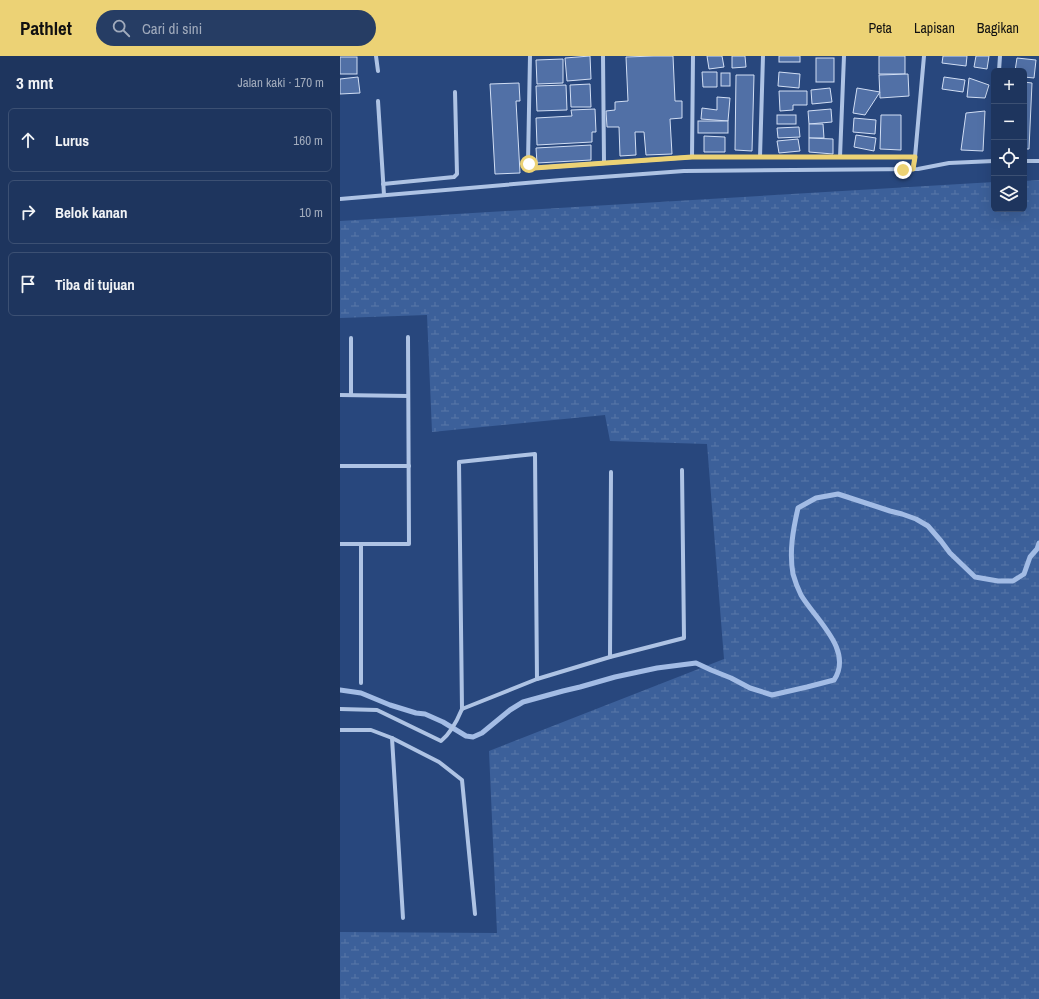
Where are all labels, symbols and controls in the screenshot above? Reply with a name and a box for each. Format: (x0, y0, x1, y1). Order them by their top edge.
search box (96, 10, 376, 46)
text: Pathlet (20, 15, 72, 41)
icon: search (110, 17, 132, 39)
text: Cari di sini (142, 18, 202, 39)
text: Peta (868, 19, 892, 37)
text: Lapisan (914, 19, 955, 37)
text: Bagikan (977, 19, 1019, 37)
map controls (991, 68, 1027, 212)
button: + (991, 68, 1027, 104)
text: 3 mnt (16, 71, 53, 94)
text: Jalan kaki · 170 m (237, 74, 324, 91)
button: − (991, 104, 1027, 140)
icon: ahead (17, 129, 39, 151)
text: Lurus (55, 130, 89, 151)
text: 160 m (293, 132, 323, 149)
button: locate (991, 140, 1027, 176)
route start (520, 155, 538, 173)
route end (894, 161, 912, 179)
button: layers (991, 176, 1027, 212)
icon: right (17, 201, 39, 223)
text: Belok kanan (55, 202, 127, 223)
text: 10 m (299, 204, 323, 221)
icon: arrive (17, 273, 39, 295)
text: Tiba di tujuan (55, 274, 135, 295)

